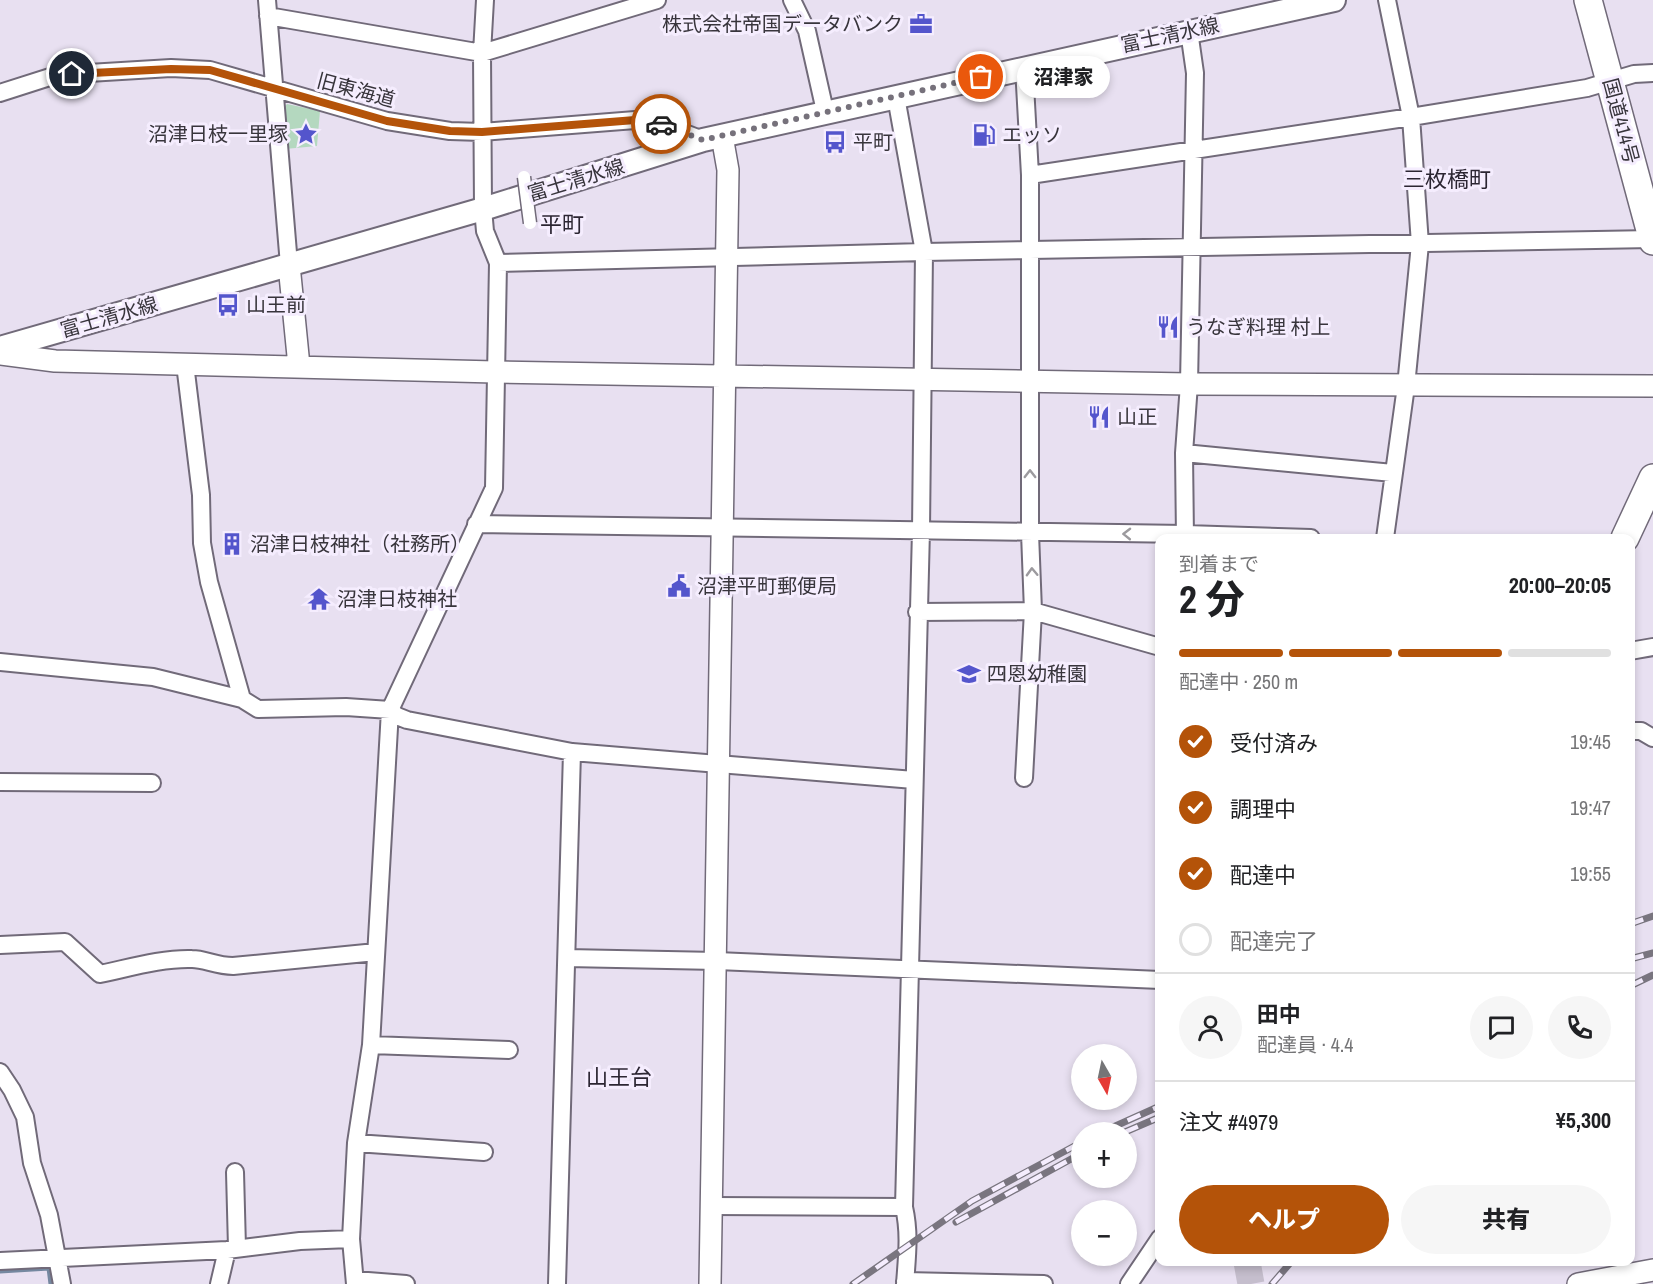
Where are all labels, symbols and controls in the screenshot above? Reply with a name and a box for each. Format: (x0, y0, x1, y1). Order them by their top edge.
place label: 株式会社帝国データバンク (662, 10, 903, 37)
office icon: 株式会社帝国データバンク (908, 11, 934, 37)
street label: 富士清水線 (1118, 11, 1222, 58)
pin (46, 48, 97, 99)
pin (955, 51, 1006, 102)
callout: 沼津家 (1017, 56, 1110, 98)
icon: home (55, 57, 88, 90)
icon: bag (964, 60, 997, 93)
text: 沼津家 (1034, 63, 1094, 90)
street label: 旧東海道 (314, 66, 398, 113)
street label: 国道414号 (1597, 75, 1646, 167)
courier (631, 94, 691, 154)
icon: car (645, 108, 678, 141)
place label: 沼津日枝一里塚 (148, 120, 288, 147)
place icon: 沼津日枝一里塚 (293, 121, 319, 147)
place label: エッソ (1002, 121, 1062, 148)
fuel station icon: エッソ (971, 122, 997, 148)
place label: 平町 (853, 128, 893, 155)
bus stop icon: 平町 (822, 129, 848, 155)
street label: 富士清水線 (524, 152, 628, 207)
district label: 三枚橋町 (1403, 164, 1491, 194)
district label: 平町 (540, 209, 584, 239)
street label: 富士清水線 (57, 290, 161, 343)
place label: 山王前 (246, 291, 306, 318)
bus stop icon: 山王前 (215, 292, 241, 318)
place label: うなぎ料理 村上 (1186, 313, 1331, 340)
restaurant icon: うなぎ料理 村上 (1155, 314, 1181, 340)
place label: 山正 (1117, 403, 1157, 430)
restaurant icon: 山正 (1086, 404, 1112, 430)
one-way arrow (1024, 470, 1036, 479)
one-way arrow (1123, 528, 1132, 540)
place label: 沼津日枝神社（社務所） (250, 530, 470, 557)
building icon: 沼津日枝神社（社務所） (219, 531, 245, 557)
text: 到着まで (1179, 550, 1259, 577)
one-way arrow (1025, 567, 1038, 576)
text: 20:00–20:05 (1509, 570, 1611, 600)
place label: 沼津平町郵便局 (697, 572, 837, 599)
public building icon: 沼津平町郵便局 (666, 573, 692, 599)
text: 2 分 (1179, 573, 1245, 625)
place label: 沼津日枝神社 (337, 585, 457, 612)
temple icon: 沼津日枝神社 (306, 586, 332, 612)
place label: 四恩幼稚園 (987, 660, 1087, 687)
school or university icon: 四恩幼稚園 (956, 661, 982, 687)
text: 配達中 · 250 m (1179, 668, 1298, 695)
icon: check (1179, 725, 1212, 758)
text: 受付済み (1230, 728, 1318, 758)
text: 19:45 (1570, 728, 1611, 755)
icon: check (1179, 791, 1212, 824)
text: 調理中 (1230, 794, 1296, 824)
text: 19:47 (1570, 794, 1611, 821)
icon: check (1179, 857, 1212, 890)
text: 配達中 (1230, 860, 1296, 890)
text: 19:55 (1570, 860, 1611, 887)
text: 配達完了 (1230, 926, 1318, 956)
button: person (1179, 996, 1242, 1059)
button: chat (1470, 996, 1533, 1059)
button: phone (1548, 996, 1611, 1059)
text: 田中 (1257, 999, 1301, 1029)
text: 配達員 · 4.4 (1257, 1031, 1353, 1058)
north arrow (1071, 1044, 1137, 1110)
map controls (1071, 1044, 1137, 1266)
district label: 山王台 (586, 1062, 652, 1092)
text: ¥5,300 (1556, 1105, 1611, 1135)
text: 注文 #4979 (1179, 1107, 1278, 1137)
button: + (1071, 1122, 1137, 1188)
button: ヘルプ (1179, 1185, 1389, 1254)
button: 共有 (1401, 1185, 1611, 1254)
button: − (1071, 1200, 1137, 1266)

